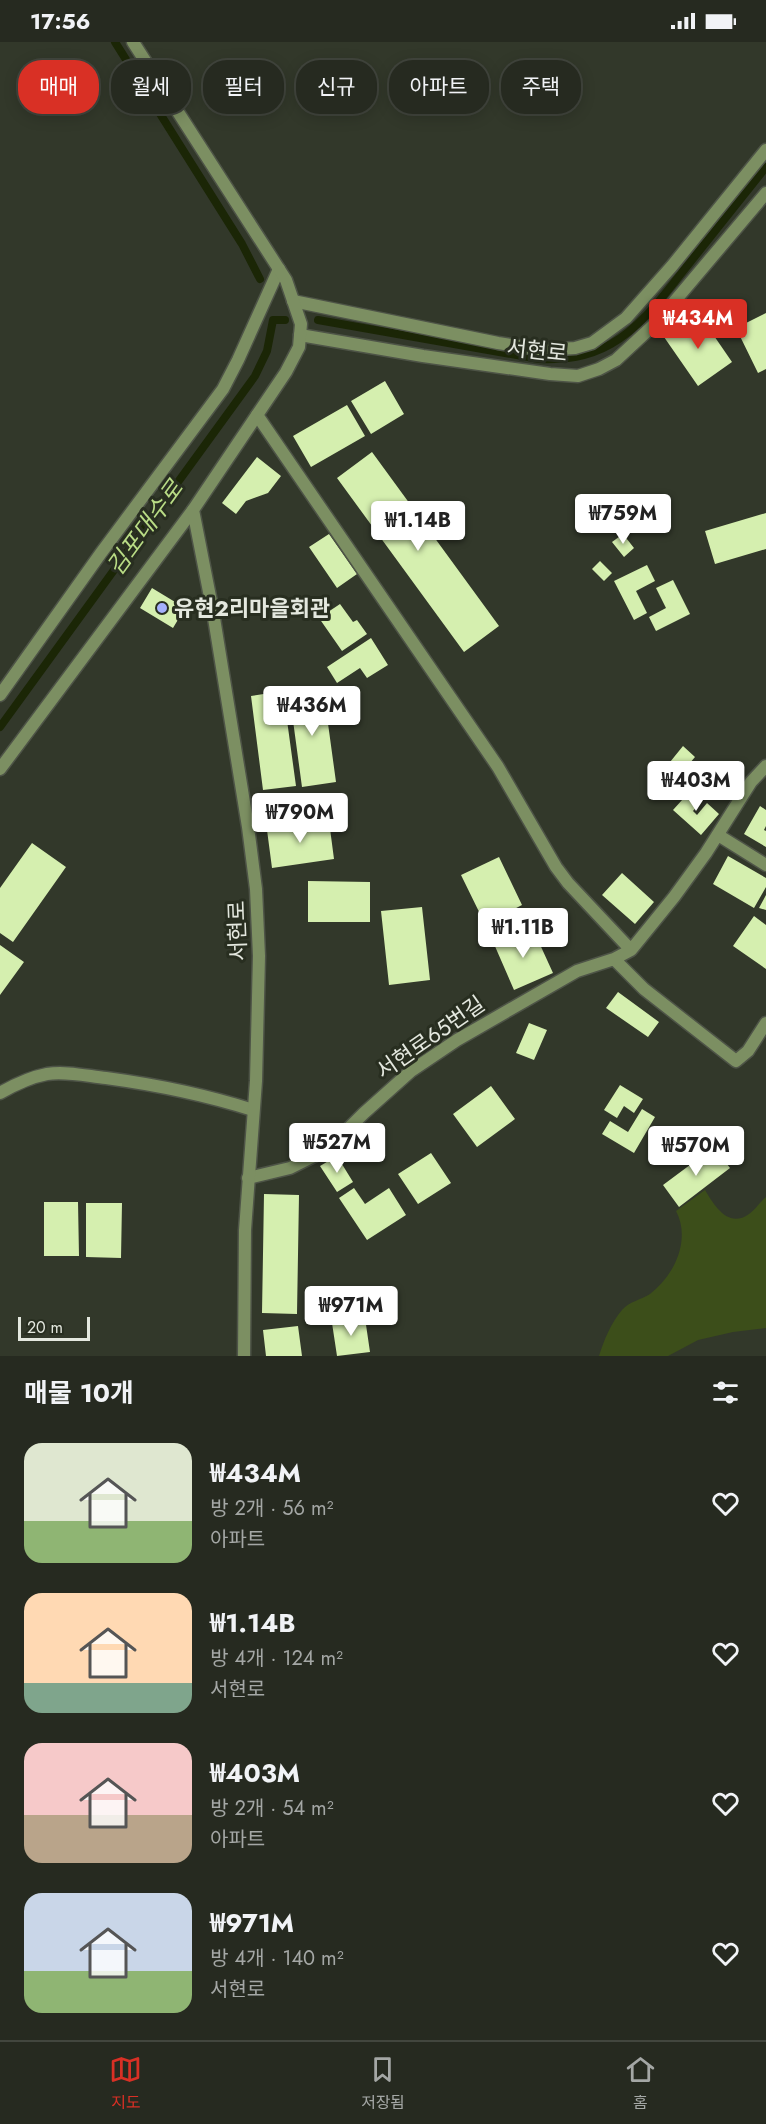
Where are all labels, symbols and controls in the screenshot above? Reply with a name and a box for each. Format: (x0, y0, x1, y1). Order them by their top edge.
text: 17:56 (30, 5, 90, 37)
chip: 매매 (18, 60, 99, 114)
chip: 월세 (111, 60, 191, 114)
chip: 필터 (203, 60, 284, 114)
chip: 신규 (296, 60, 377, 114)
chip: 아파트 (389, 60, 489, 114)
chip: 주택 (501, 60, 581, 114)
pin: ₩434M (656, 299, 740, 350)
text: ₩434M (663, 304, 733, 333)
street label: 서현로 (505, 331, 569, 369)
water label: 김포대수로 (98, 472, 192, 583)
pin: ₩759M (581, 494, 665, 545)
text: ₩759M (589, 499, 657, 528)
pin: ₩1.14B (369, 501, 467, 552)
text: ₩1.14B (385, 506, 451, 535)
place label: 유현2리마을회관 (174, 592, 330, 624)
marker: 유현2리마을회관 (155, 601, 169, 615)
pin: ₩436M (270, 686, 354, 737)
text: ₩436M (277, 691, 347, 720)
pin: ₩403M (654, 761, 738, 812)
text: ₩403M (661, 766, 731, 795)
pin: ₩790M (258, 793, 342, 844)
text: ₩790M (266, 798, 334, 827)
street label: 서현로 (220, 900, 254, 962)
pin: ₩1.11B (474, 908, 572, 959)
text: ₩1.11B (492, 913, 554, 942)
street label: 서현로65번길 (369, 988, 491, 1086)
pin: ₩527M (295, 1123, 379, 1174)
pin: ₩570M (654, 1126, 738, 1177)
text: ₩527M (303, 1128, 371, 1157)
text: ₩570M (662, 1131, 730, 1160)
pin: ₩971M (309, 1286, 393, 1337)
text: ₩971M (319, 1291, 383, 1320)
scale bar (18, 1314, 90, 1342)
text: 20 m (27, 1316, 63, 1339)
text: 매물 10개 (24, 1374, 134, 1412)
icon: filters (709, 1376, 742, 1409)
text: ₩434M (210, 1454, 301, 1492)
icon: home (72, 1467, 144, 1539)
icon: heart (709, 1487, 742, 1520)
text: 방 2개 · 56 m² (210, 1494, 334, 1523)
text: 아파트 (210, 1525, 265, 1554)
text: ₩1.14B (210, 1604, 296, 1642)
icon: home (72, 1617, 144, 1689)
icon: heart (709, 1637, 742, 1670)
text: 방 4개 · 124 m² (210, 1644, 343, 1673)
text: 서현로 (210, 1675, 265, 1704)
text: ₩403M (210, 1754, 300, 1792)
icon: home (72, 1767, 144, 1839)
icon: heart (709, 1787, 742, 1820)
text: 방 2개 · 54 m² (210, 1794, 334, 1823)
text: 아파트 (210, 1825, 265, 1854)
text: ₩971M (210, 1904, 294, 1942)
icon: home (72, 1917, 144, 1989)
icon: heart (709, 1937, 742, 1970)
text: 방 4개 · 140 m² (210, 1944, 344, 1973)
text: 서현로 (210, 1975, 265, 2004)
tab: 지도 (109, 2053, 142, 2114)
tab: 저장됨 (361, 2053, 405, 2114)
tab: 홈 (624, 2053, 657, 2114)

